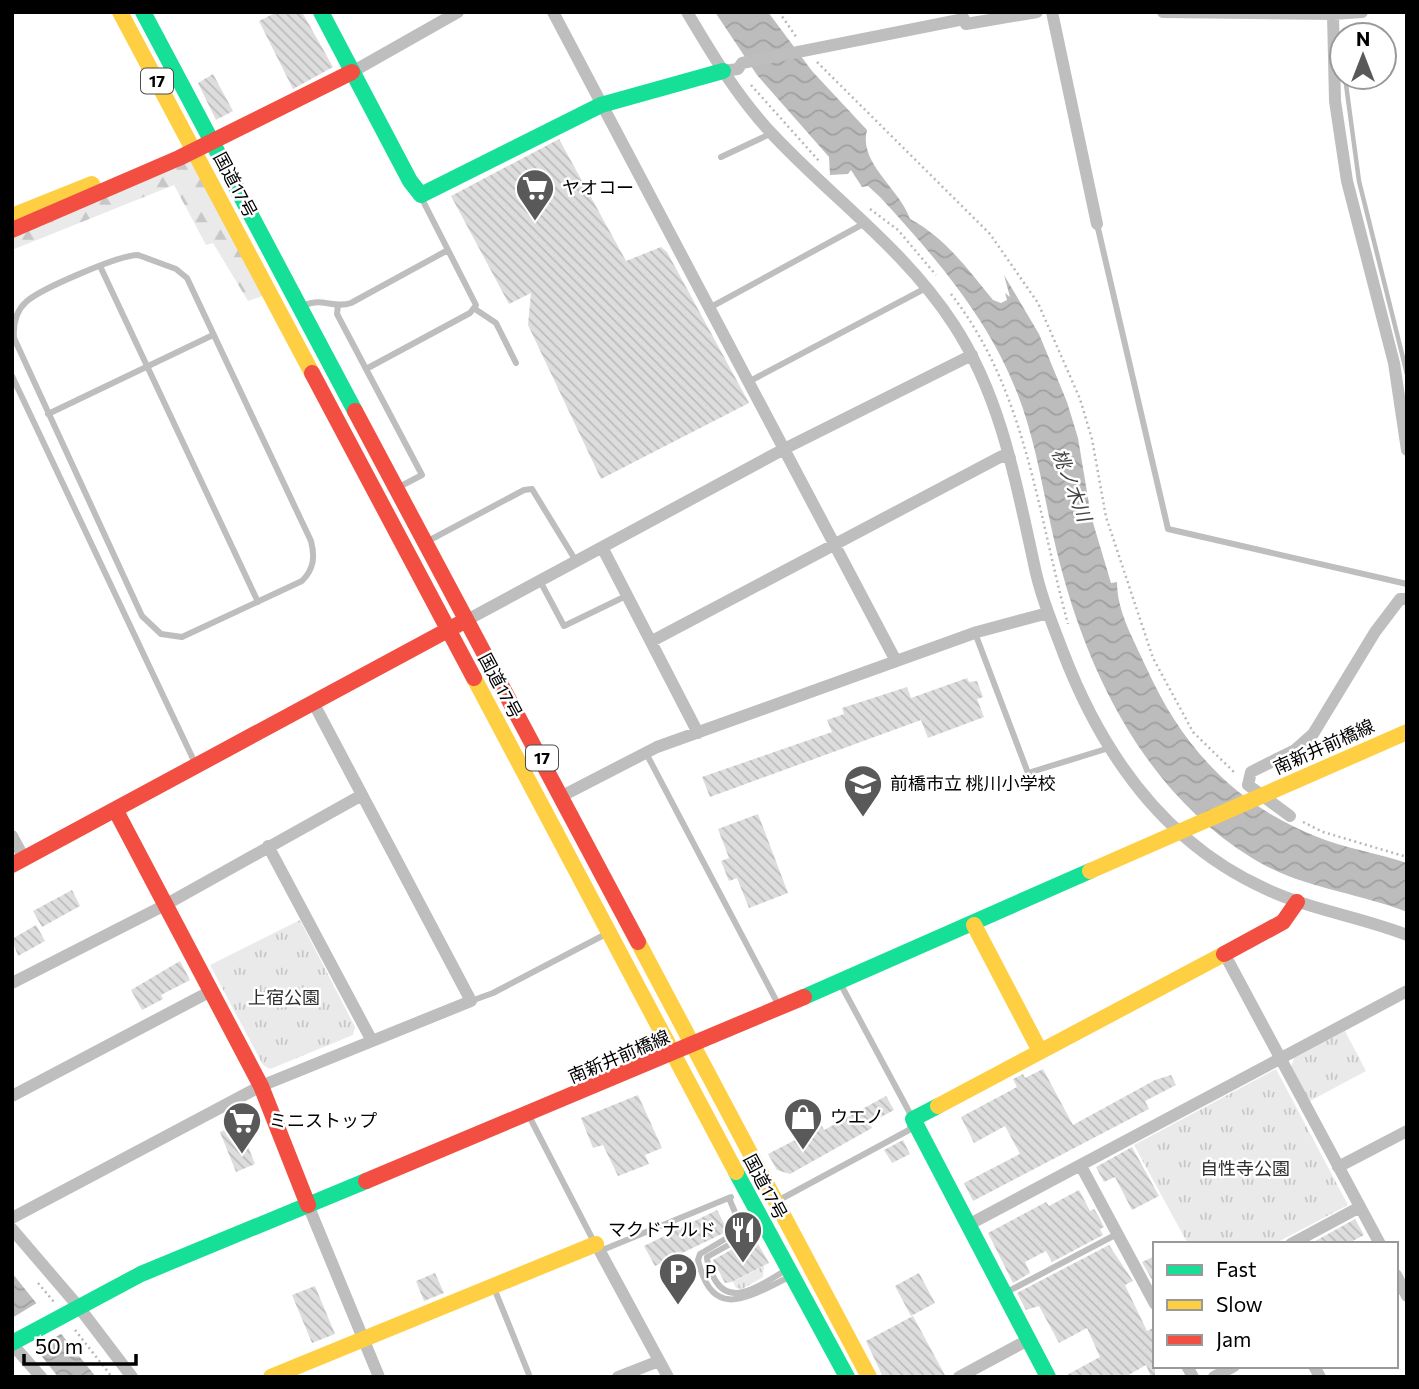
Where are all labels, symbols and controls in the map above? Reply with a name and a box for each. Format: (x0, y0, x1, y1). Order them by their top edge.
north arrow (1328, 21, 1398, 91)
text: N (1356, 27, 1370, 50)
road number: 17 (141, 68, 173, 94)
street label: 国道17号 (209, 148, 262, 221)
supermarket icon: ヤオコー (514, 167, 556, 222)
place label: ヤオコー (562, 176, 634, 198)
water label: 桃ノ木川 (1048, 445, 1098, 526)
street label: 国道17号 (474, 649, 527, 722)
street label: 南新井前橋線 (1270, 714, 1377, 778)
road number: 17 (526, 746, 558, 771)
school or university icon: 前橋市立 桃川小学校 (842, 763, 884, 818)
place label: 前橋市立 桃川小学校 (890, 772, 1055, 794)
park label: 上宿公園 (248, 986, 320, 1008)
street label: 南新井前橋線 (565, 1025, 673, 1087)
shop icon: ウエノ (782, 1096, 824, 1151)
supermarket icon: ミニストップ (221, 1100, 263, 1155)
place label: ウエノ (830, 1105, 884, 1127)
place label: ミニストップ (269, 1109, 377, 1131)
street label: 国道17号 (739, 1150, 792, 1223)
park label: 自性寺公園 (1200, 1157, 1290, 1179)
restaurant icon: マクドナルド (722, 1209, 764, 1264)
place label: マクドナルド (608, 1218, 716, 1240)
legend (1153, 1242, 1398, 1368)
parking icon: P (657, 1251, 699, 1306)
text: Fast (1216, 1256, 1257, 1281)
place label: P (705, 1260, 716, 1282)
text: Slow (1216, 1291, 1263, 1316)
scale bar (24, 1322, 136, 1366)
text: Jam (1216, 1326, 1251, 1351)
text: 50 m (35, 1333, 83, 1358)

